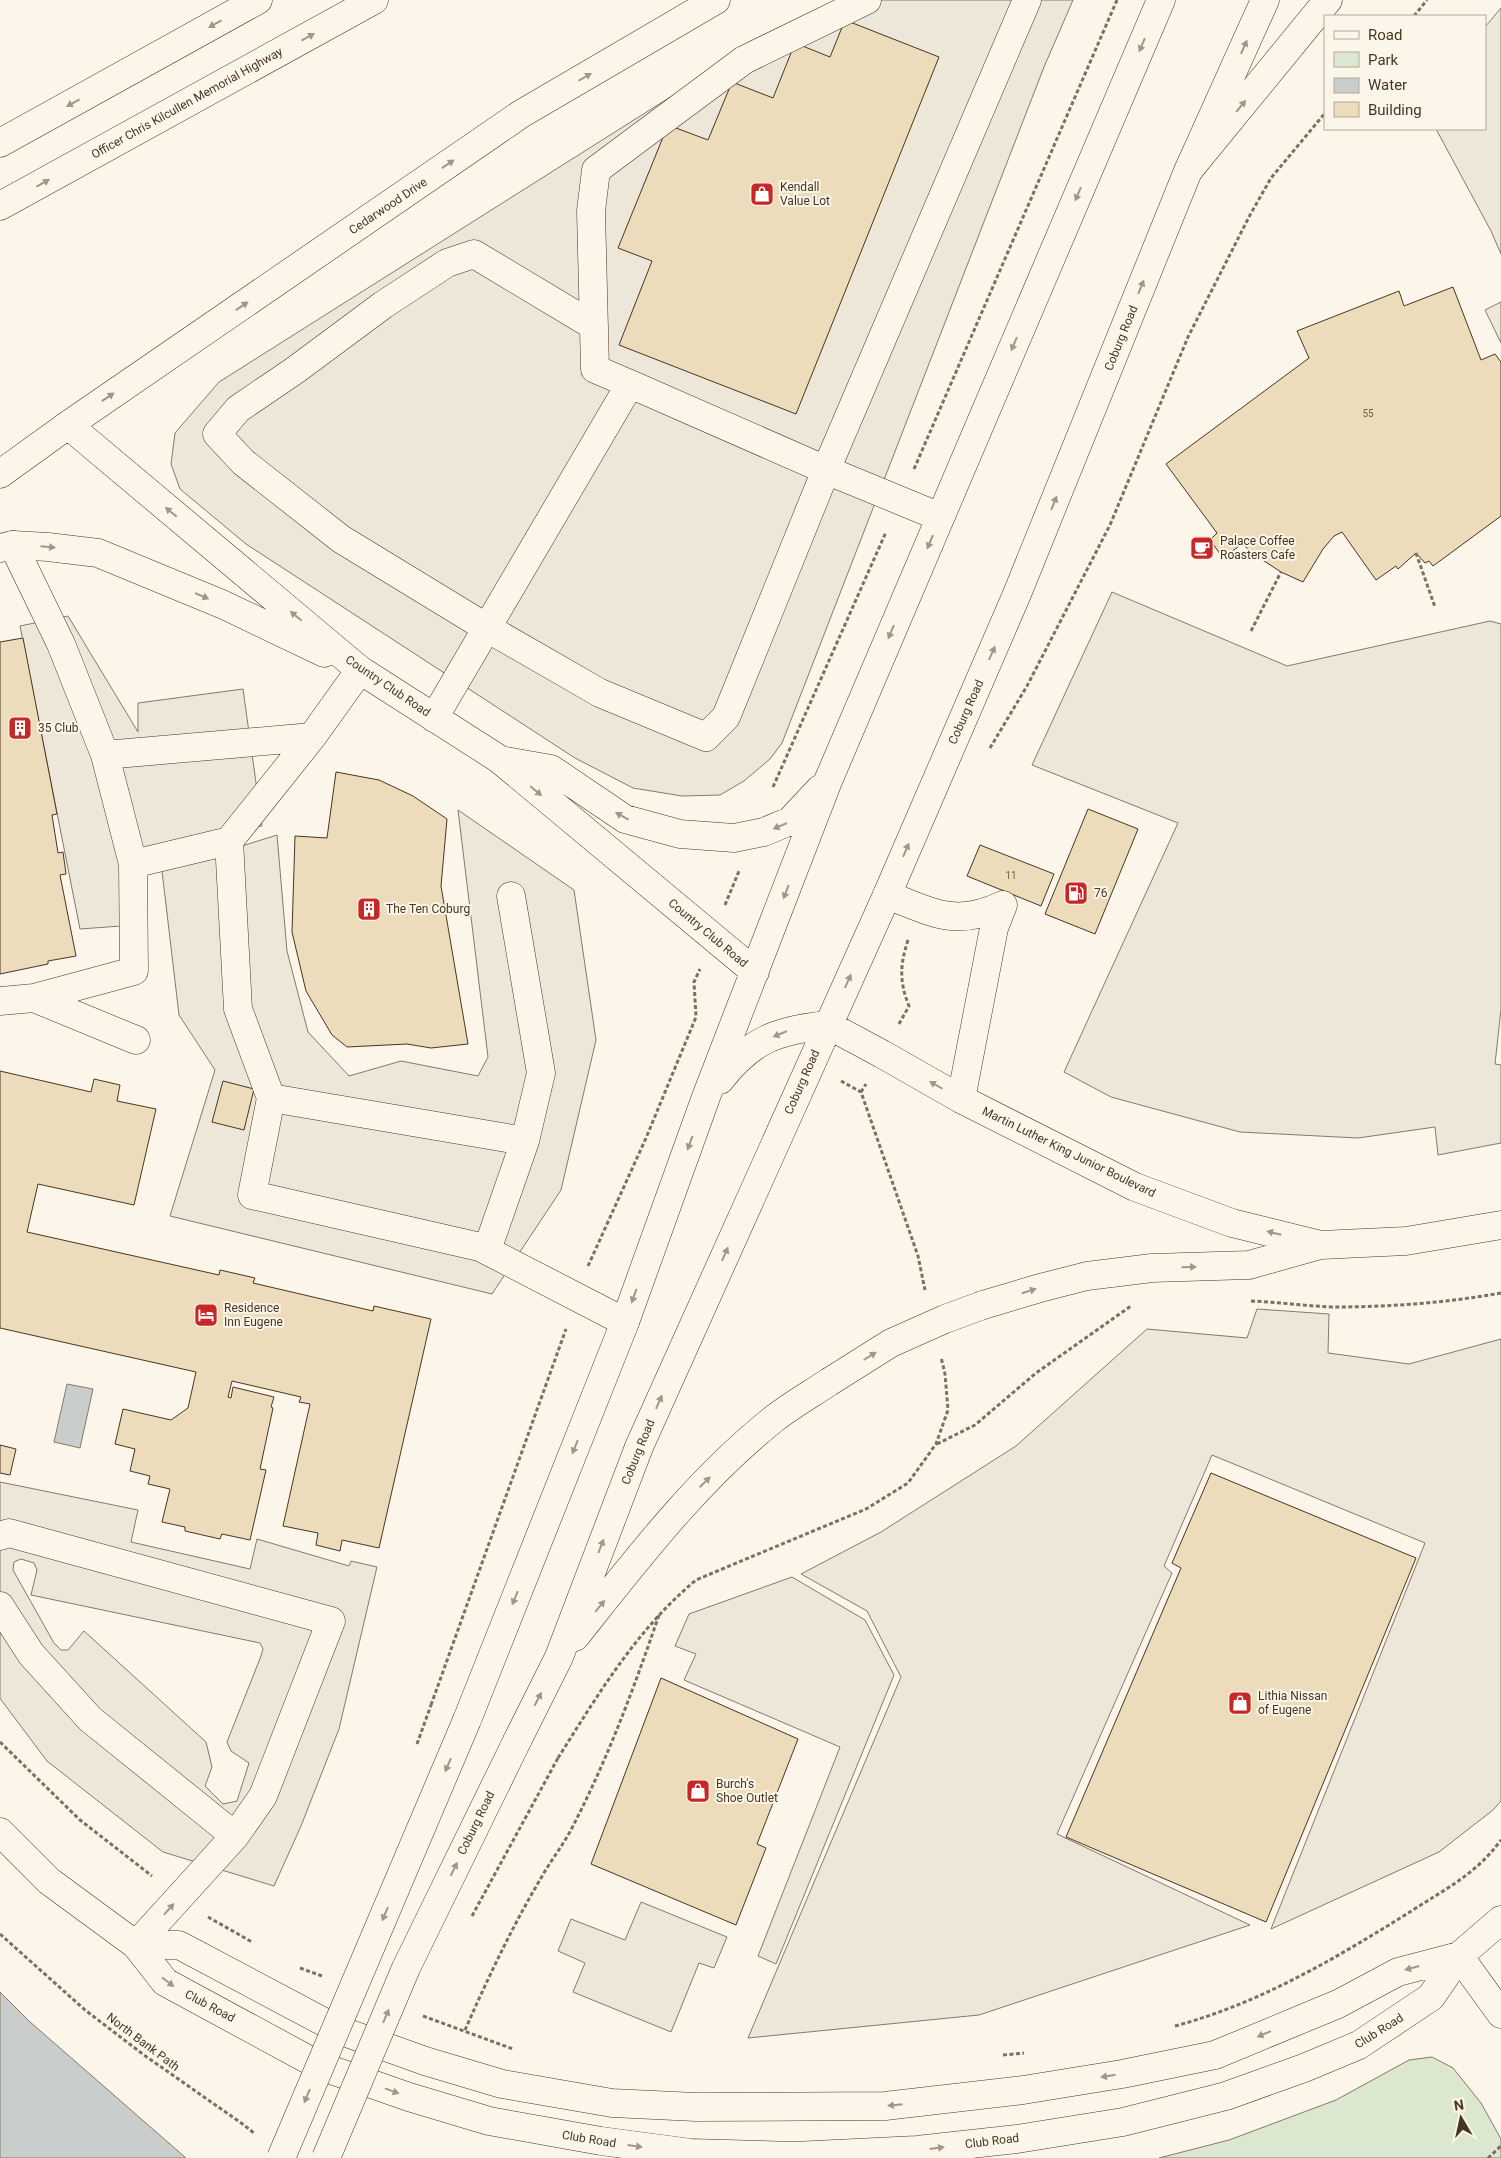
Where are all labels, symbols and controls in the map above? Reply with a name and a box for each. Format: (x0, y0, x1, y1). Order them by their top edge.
legend (1324, 15, 1486, 130)
one-way arrow (209, 19, 222, 28)
text: Road (1368, 26, 1402, 44)
one-way arrow (300, 33, 315, 41)
one-way arrow (1137, 38, 1145, 52)
one-way arrow (1241, 40, 1249, 54)
street label: Officer Chris Kilcullen Memorial Highway (89, 44, 285, 162)
text: Park (1368, 51, 1399, 69)
one-way arrow (579, 72, 592, 81)
text: Water (1368, 76, 1407, 94)
one-way arrow (67, 98, 80, 107)
one-way arrow (1236, 100, 1247, 113)
text: Building (1368, 101, 1422, 119)
one-way arrow (442, 159, 455, 169)
street label: Cedarwood Drive (346, 175, 430, 237)
one-way arrow (36, 179, 50, 188)
place label: Kendall Value Lot (780, 180, 830, 208)
shop icon: Kendall Value Lot (749, 181, 775, 207)
one-way arrow (1073, 187, 1081, 201)
one-way arrow (1138, 280, 1146, 295)
one-way arrow (235, 301, 249, 311)
street label: Coburg Road (1102, 303, 1140, 373)
one-way arrow (1010, 337, 1018, 352)
one-way arrow (101, 392, 115, 402)
house number: 55 (1362, 408, 1374, 419)
one-way arrow (1050, 495, 1058, 510)
one-way arrow (165, 506, 178, 517)
one-way arrow (925, 534, 933, 549)
place label: Palace Coffee Roasters Cafe (1220, 534, 1295, 562)
cafe icon: Palace Coffee Roasters Cafe (1189, 535, 1215, 561)
one-way arrow (41, 543, 57, 551)
one-way arrow (195, 592, 209, 600)
one-way arrow (290, 610, 302, 622)
one-way arrow (887, 625, 895, 639)
one-way arrow (988, 646, 996, 660)
street label: Country Club Road (343, 652, 433, 720)
street label: Coburg Road (946, 678, 986, 746)
building icon: 35 Club (7, 715, 33, 741)
place label: 35 Club (38, 721, 79, 735)
one-way arrow (530, 785, 543, 796)
one-way arrow (616, 812, 629, 821)
one-way arrow (773, 822, 787, 830)
one-way arrow (902, 843, 910, 857)
house number: 11 (1005, 870, 1017, 881)
fuel station icon: 76 (1063, 880, 1089, 906)
one-way arrow (782, 885, 790, 900)
place label: 76 (1094, 886, 1108, 900)
building icon: The Ten Coburg (356, 896, 382, 922)
street label: Country Club Road (665, 896, 751, 970)
place label: The Ten Coburg (386, 902, 470, 916)
one-way arrow (844, 974, 852, 988)
one-way arrow (773, 1030, 787, 1038)
street label: Coburg Road (782, 1048, 822, 1116)
one-way arrow (930, 1080, 943, 1089)
street label: Martin Luther King Junior Boulevard (980, 1104, 1158, 1200)
one-way arrow (686, 1136, 694, 1151)
one-way arrow (1266, 1229, 1281, 1237)
one-way arrow (722, 1247, 730, 1261)
one-way arrow (1182, 1262, 1198, 1270)
one-way arrow (1022, 1286, 1037, 1294)
one-way arrow (630, 1288, 637, 1303)
place label: Residence Inn Eugene (224, 1301, 283, 1329)
hotel icon: Residence Inn Eugene (193, 1302, 219, 1328)
one-way arrow (864, 1351, 877, 1361)
one-way arrow (655, 1395, 663, 1409)
street label: Coburg Road (619, 1417, 657, 1487)
one-way arrow (571, 1440, 579, 1454)
one-way arrow (699, 1476, 711, 1488)
one-way arrow (598, 1539, 605, 1554)
one-way arrow (511, 1591, 519, 1605)
one-way arrow (595, 1599, 605, 1612)
place label: Lithia Nissan of Eugene (1258, 1689, 1327, 1717)
shop icon: Lithia Nissan of Eugene (1227, 1690, 1253, 1716)
one-way arrow (534, 1692, 542, 1706)
one-way arrow (444, 1757, 451, 1772)
place label: Burch's Shoe Outlet (716, 1777, 778, 1805)
shop icon: Burch's Shoe Outlet (685, 1778, 711, 1804)
street label: Coburg Road (455, 1789, 497, 1857)
one-way arrow (450, 1862, 458, 1876)
one-way arrow (163, 1903, 175, 1915)
one-way arrow (380, 1907, 388, 1921)
one-way arrow (1405, 1965, 1420, 1973)
one-way arrow (161, 1977, 174, 1987)
street label: Club Road (183, 1987, 237, 2025)
one-way arrow (382, 2009, 390, 2023)
street label: North Bank Path (104, 2010, 182, 2074)
street label: Club Road (1352, 2011, 1406, 2051)
one-way arrow (1257, 2031, 1271, 2039)
one-way arrow (1100, 2073, 1116, 2081)
one-way arrow (384, 2088, 399, 2095)
one-way arrow (303, 2089, 311, 2103)
north arrow (1436, 2093, 1486, 2143)
text: N (1453, 2096, 1465, 2114)
one-way arrow (887, 2101, 903, 2109)
street label: Club Road (561, 2128, 617, 2150)
street label: Club Road (964, 2131, 1020, 2151)
one-way arrow (627, 2142, 643, 2150)
one-way arrow (929, 2144, 945, 2152)

